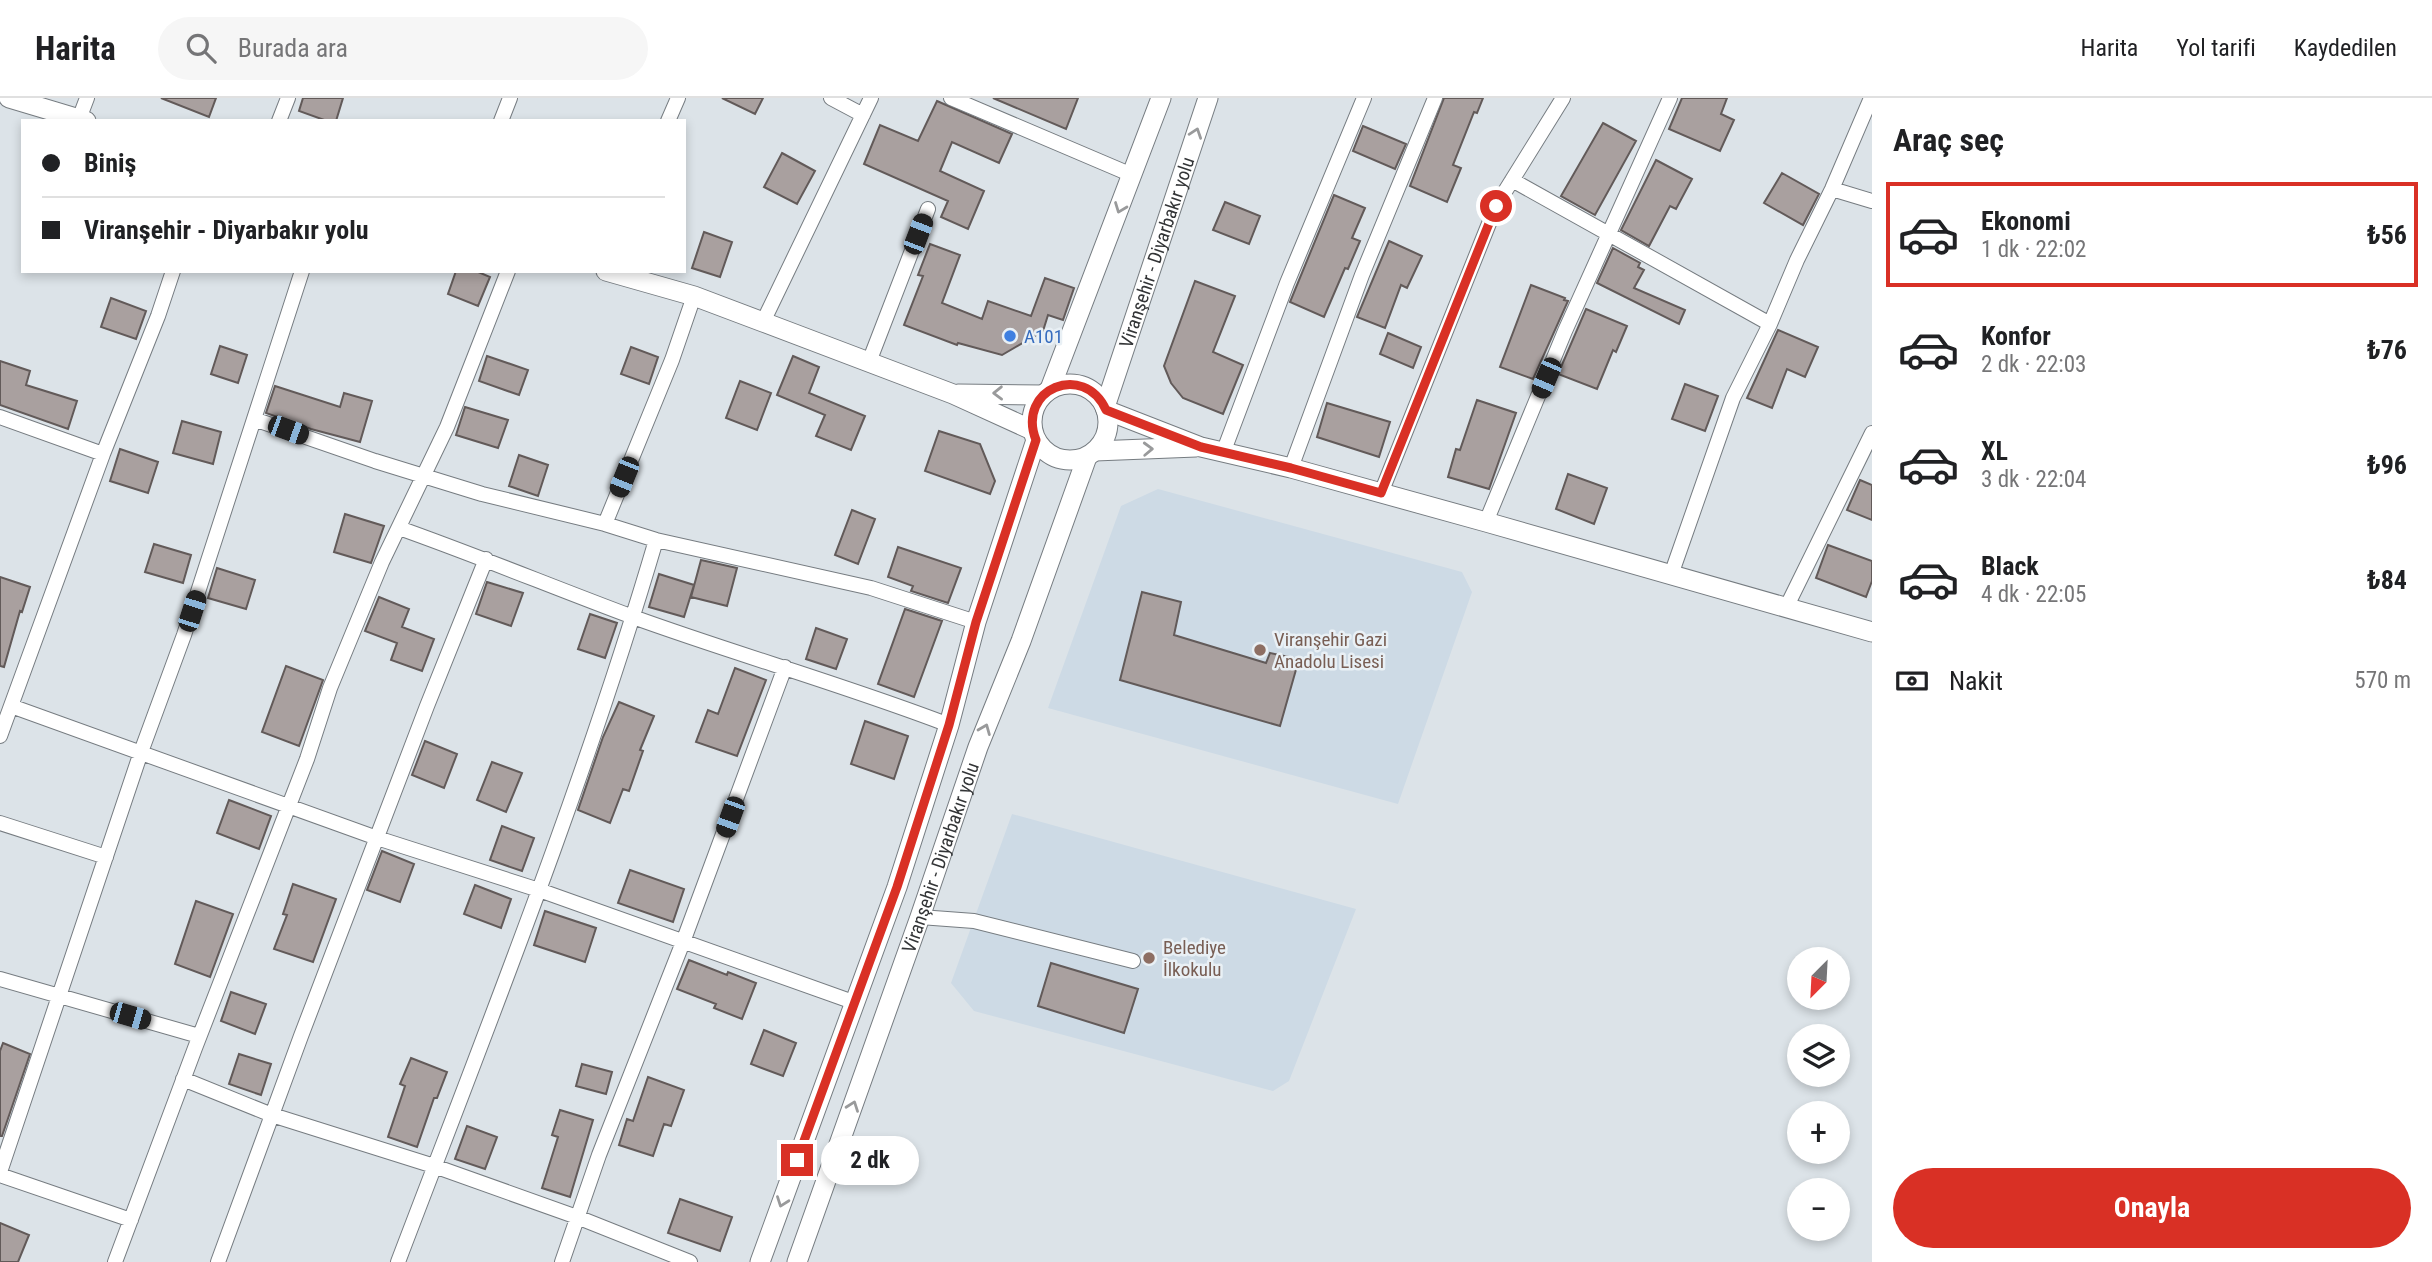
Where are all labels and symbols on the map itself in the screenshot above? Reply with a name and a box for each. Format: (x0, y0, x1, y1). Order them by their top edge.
one-way arrow (1188, 127, 1202, 140)
street label: Viranşehir - Diyarbakır yolu (1114, 154, 1199, 351)
route start (1480, 190, 1512, 222)
one-way arrow (1114, 201, 1128, 213)
car (901, 211, 936, 257)
place label: A101 (1024, 325, 1063, 348)
marker: A101 (1002, 328, 1018, 344)
car (1529, 355, 1564, 401)
one-way arrow (992, 385, 1003, 401)
car (265, 413, 312, 447)
one-way arrow (1143, 442, 1154, 457)
car (607, 454, 642, 500)
car (176, 588, 209, 634)
place label: Viranşehir Gazi Anadolu Lisesi (1274, 628, 1387, 673)
marker: Viranşehir Gazi Anadolu Lisesi (1252, 642, 1268, 658)
one-way arrow (977, 724, 991, 736)
street label: Viranşehir - Diyarbakır yolu (897, 759, 983, 956)
car (713, 794, 748, 840)
place label: Belediye İlkokulu (1163, 936, 1226, 981)
north arrow (1787, 947, 1850, 1010)
marker: Belediye İlkokulu (1141, 950, 1157, 966)
car (107, 1000, 154, 1032)
one-way arrow (845, 1100, 859, 1112)
callout: 2 dk (822, 1136, 920, 1184)
route end (781, 1144, 813, 1176)
one-way arrow (776, 1195, 790, 1207)

